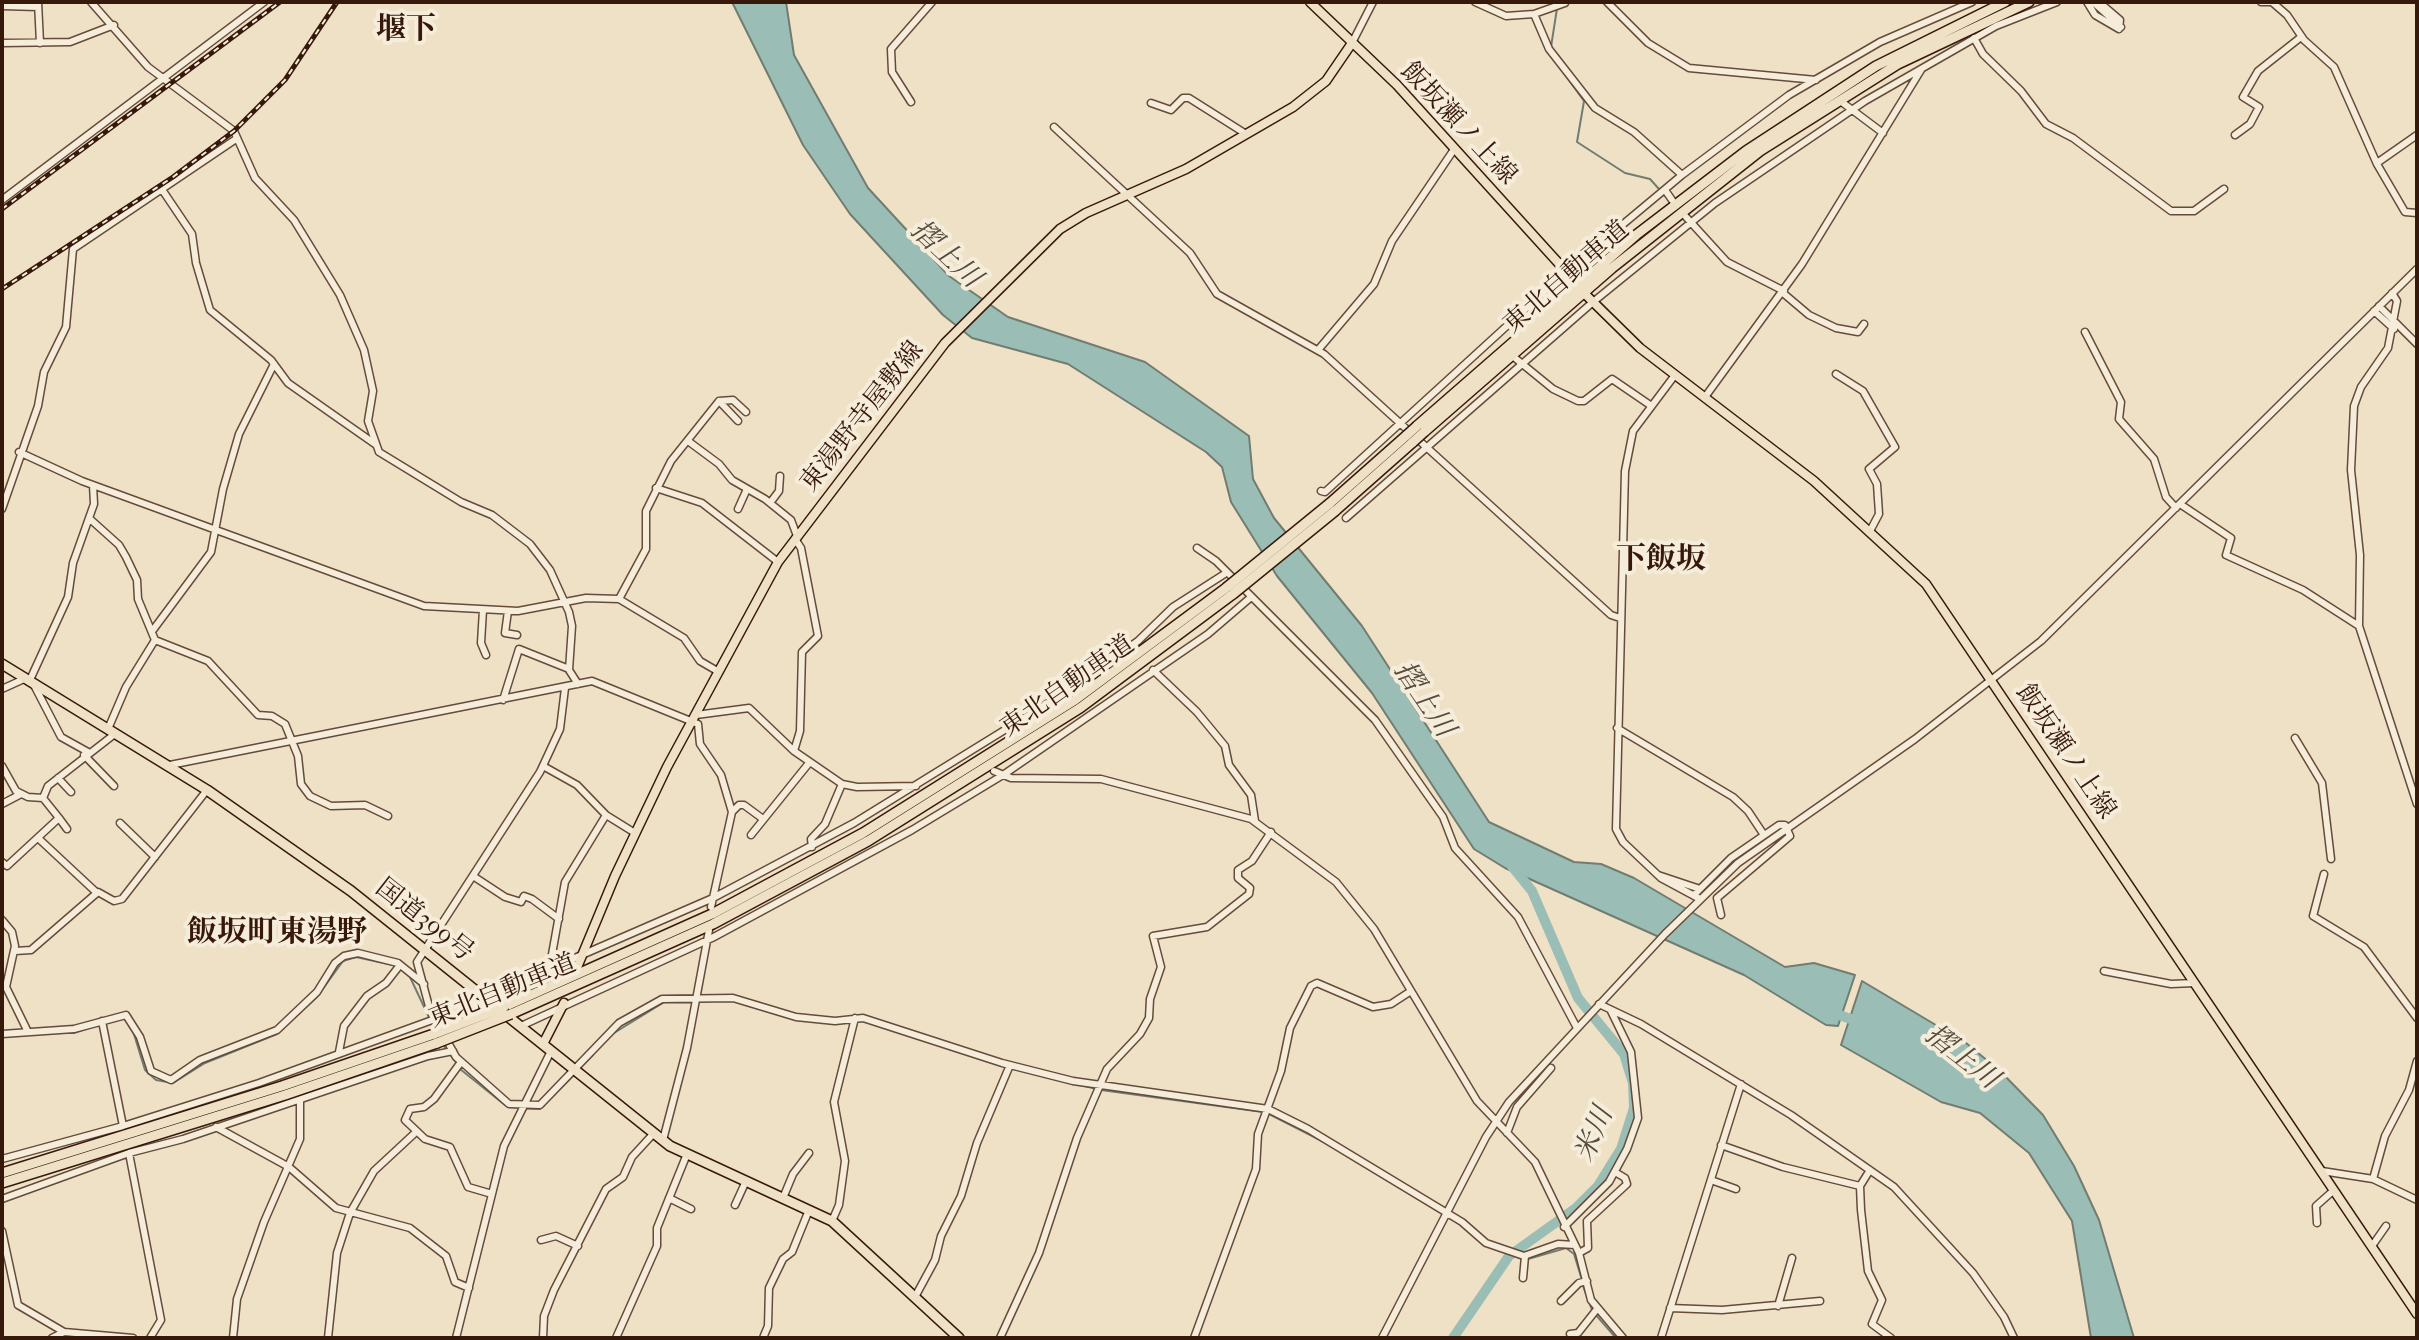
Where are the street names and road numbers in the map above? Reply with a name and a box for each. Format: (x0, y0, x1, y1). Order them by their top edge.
street label: 飯坂瀬ノ上線 (1393, 56, 1523, 192)
street label: 東北自動車道 (1498, 215, 1636, 341)
street label: 東湯野寺屋敷線 (795, 336, 931, 498)
street label: 東北自動車道 (995, 629, 1141, 745)
street label: 飯坂瀬ノ上線 (2008, 679, 2122, 825)
street label: 国道399号 (369, 873, 479, 969)
street label: 東北自動車道 (425, 948, 581, 1036)

